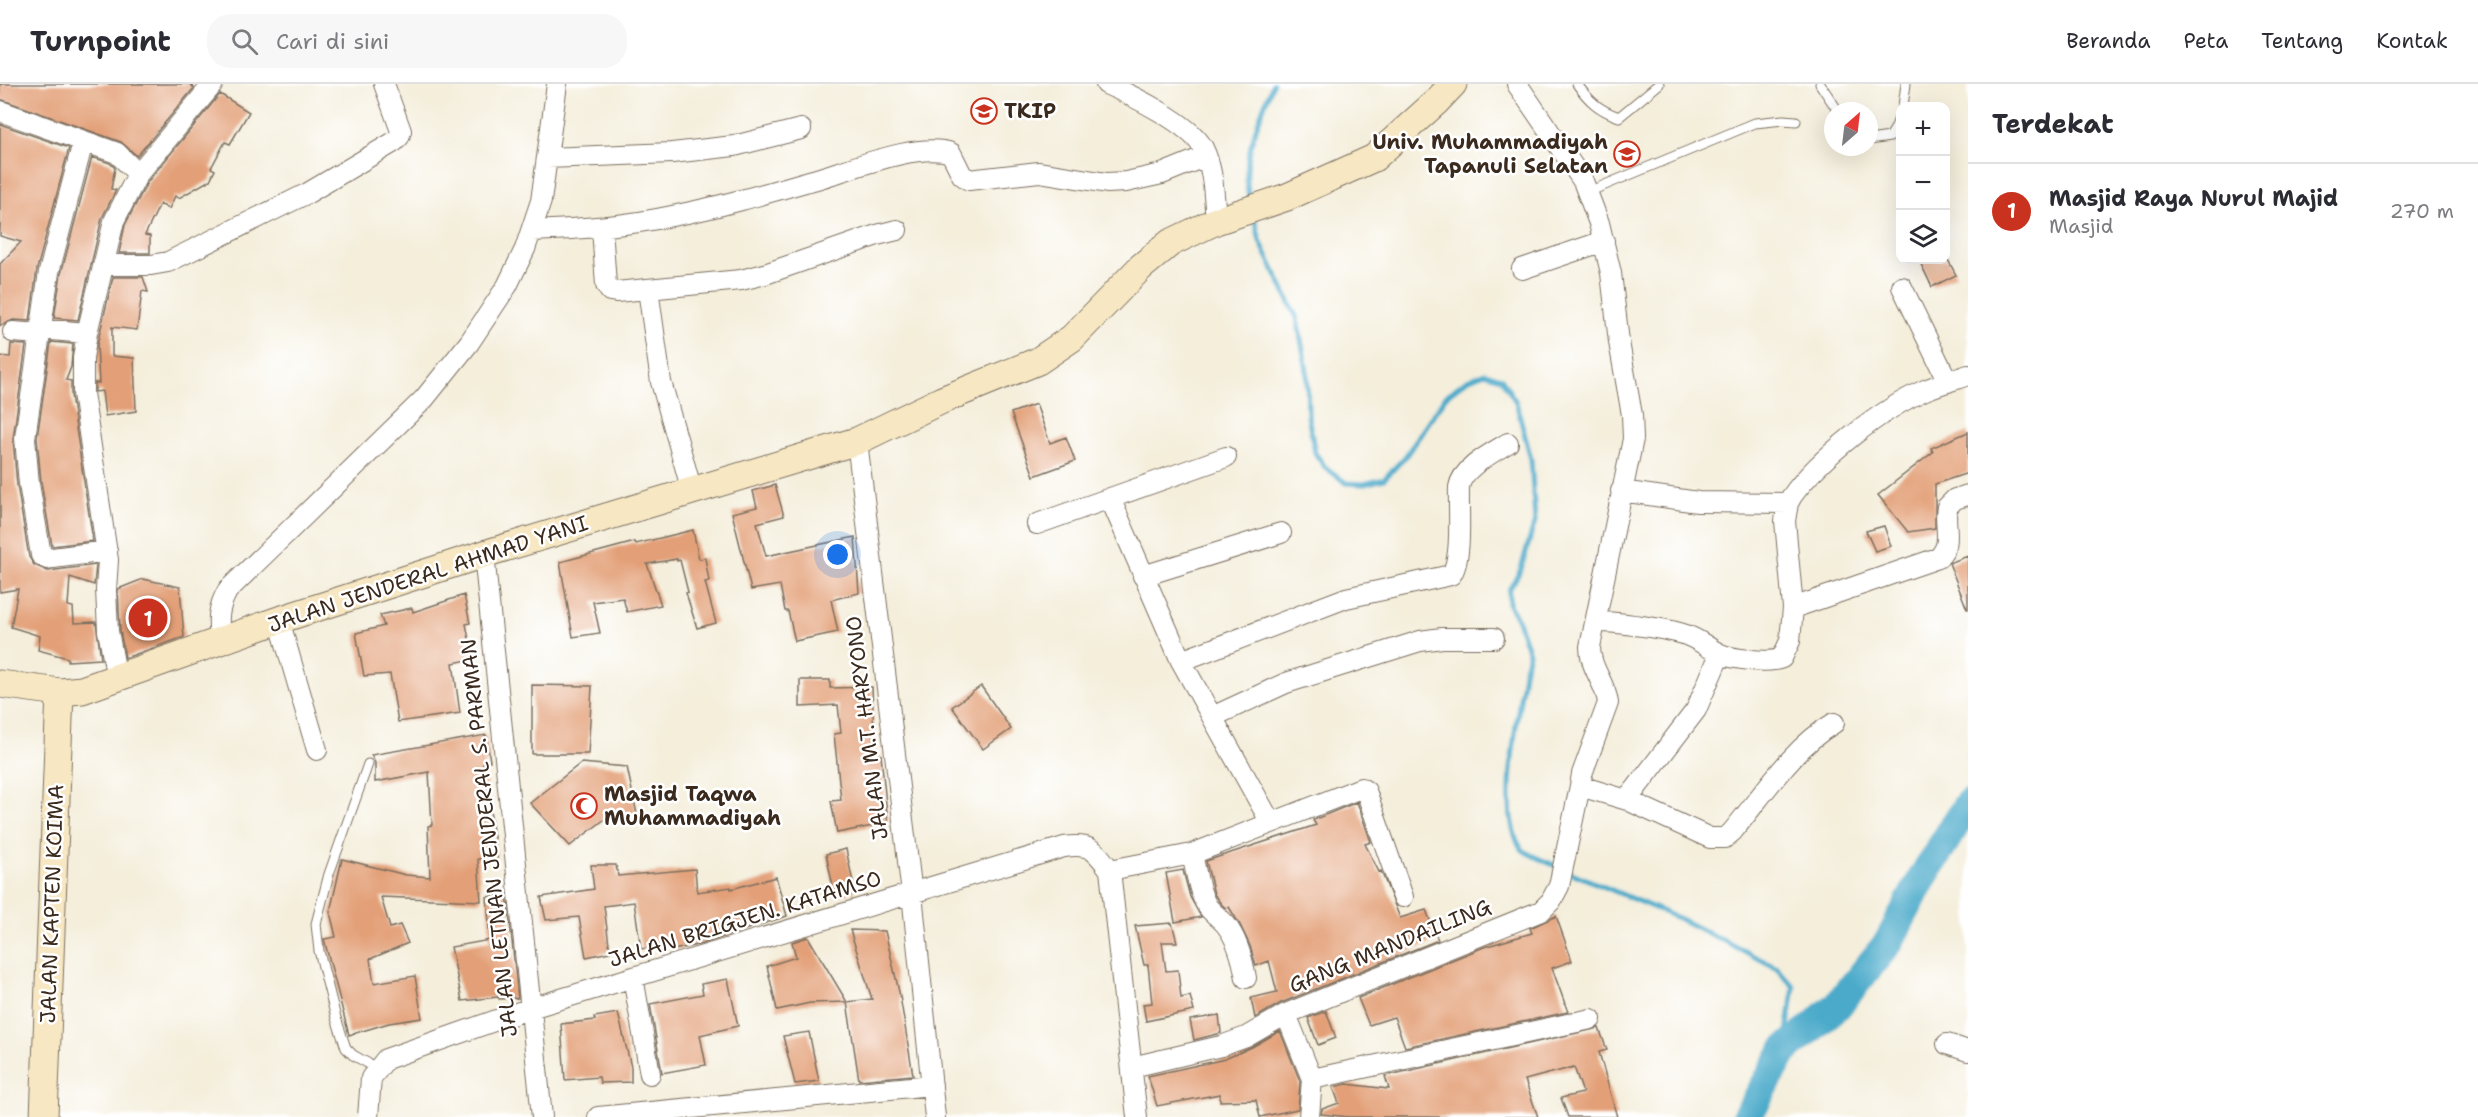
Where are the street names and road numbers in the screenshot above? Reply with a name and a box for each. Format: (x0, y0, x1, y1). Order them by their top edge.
street label: JALAN JENDERAL AHMAD YANI (264, 509, 592, 639)
street label: JALAN M.T. HARYONO (839, 614, 895, 842)
street label: JALAN LETNAN JENDERAL S. PARMAN (454, 637, 524, 1039)
street label: JALAN KAPTEN KOIMA (34, 784, 70, 1024)
street label: JALAN BRIGJEN. KATAMSO (605, 864, 885, 974)
street label: GANG MANDAILING (1285, 893, 1495, 999)

